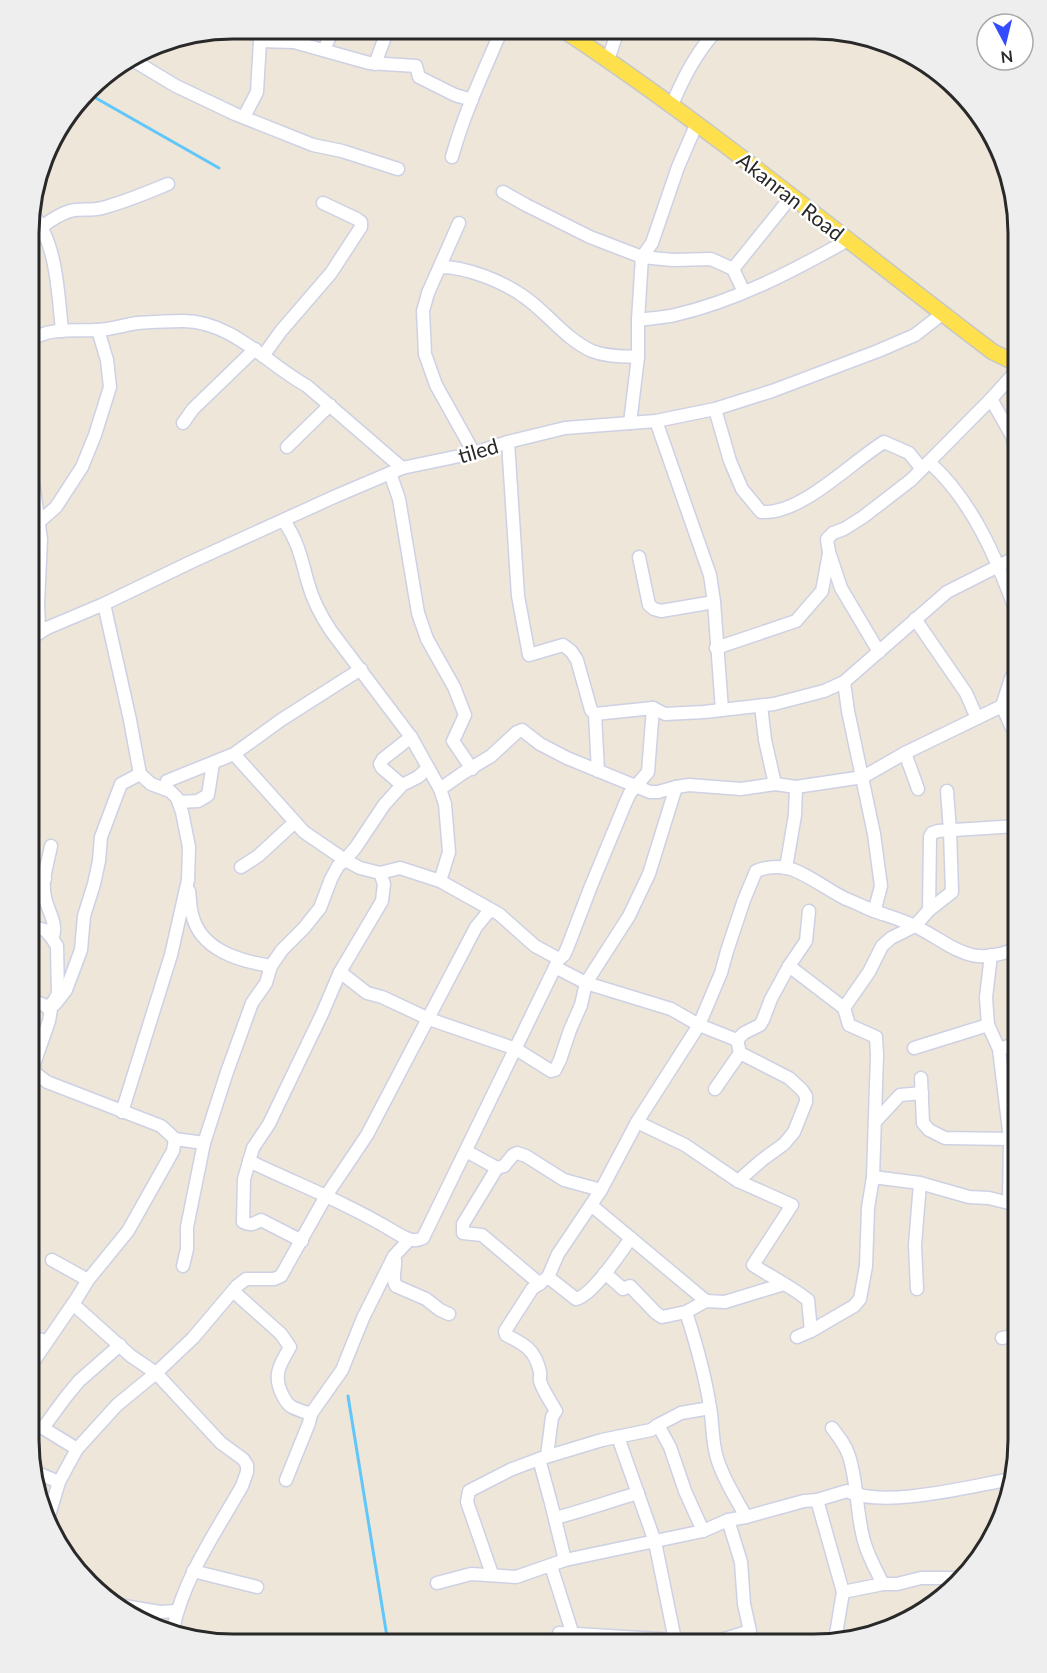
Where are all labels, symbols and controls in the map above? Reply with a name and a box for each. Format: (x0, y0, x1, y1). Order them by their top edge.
north arrow (975, 12, 1035, 72)
text: N (1000, 47, 1014, 68)
street label: Akanran Road (733, 147, 849, 245)
street label: tiled (455, 432, 501, 468)

